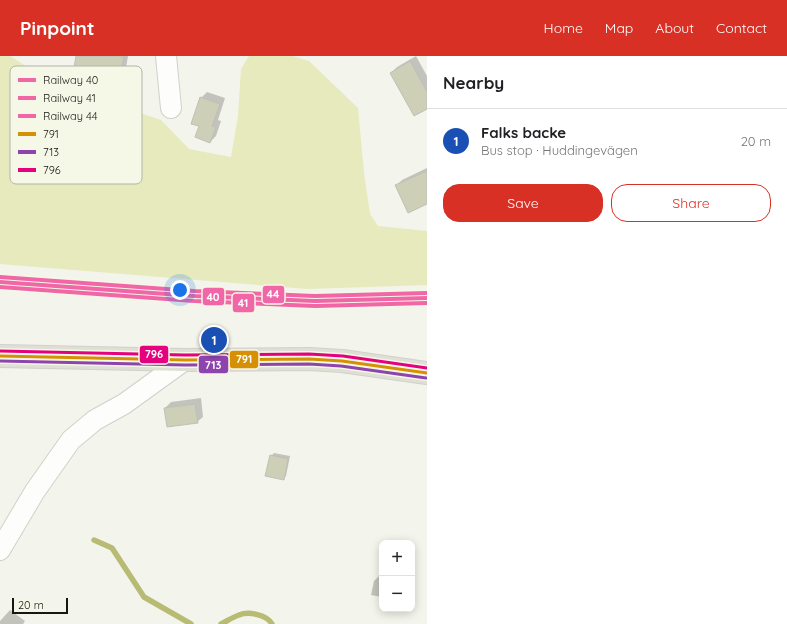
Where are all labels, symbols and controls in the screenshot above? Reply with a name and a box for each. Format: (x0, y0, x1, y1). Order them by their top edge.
text: Pinpoint (20, 16, 95, 40)
text: Home (544, 19, 583, 37)
text: Map (605, 19, 633, 37)
text: About (655, 19, 694, 37)
text: Contact (716, 19, 767, 37)
legend (10, 66, 142, 184)
text: Nearby (443, 72, 504, 93)
text: Railway 40 (43, 73, 98, 87)
text: Railway 41 (43, 91, 96, 105)
text: Railway 44 (43, 109, 98, 123)
text: Falks backe (481, 123, 566, 142)
text: 791 (43, 127, 59, 141)
text: 1 (453, 133, 459, 149)
text: 20 m (741, 133, 771, 149)
text: Bus stop · Huddingevägen (481, 142, 638, 158)
text: 713 (43, 145, 59, 159)
text: 796 (43, 163, 61, 177)
button: Save (443, 184, 603, 222)
button: Share (611, 184, 771, 222)
your location (170, 280, 190, 300)
line badge: 44 (262, 285, 285, 304)
line badge: 40 (202, 287, 225, 306)
text: 44 (267, 287, 280, 301)
text: 40 (206, 290, 220, 304)
line badge: 41 (232, 293, 255, 313)
text: 41 (238, 296, 248, 310)
pin: 1 (201, 325, 227, 355)
line badge: 796 (139, 345, 169, 364)
text: 796 (145, 347, 163, 361)
line badge: 791 (229, 350, 259, 369)
text: 791 (236, 352, 252, 366)
line badge: 713 (198, 355, 229, 374)
text: 713 (205, 358, 221, 372)
map controls (379, 540, 415, 612)
button: + (379, 540, 415, 576)
button: − (379, 576, 415, 612)
scale bar (12, 596, 68, 615)
text: 20 m (18, 598, 44, 612)

